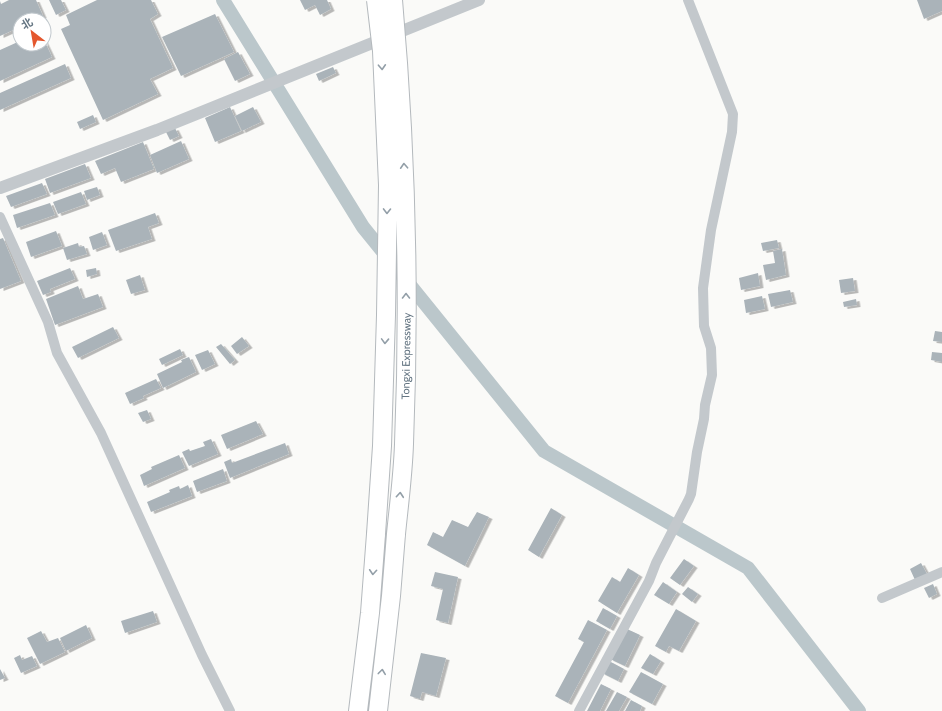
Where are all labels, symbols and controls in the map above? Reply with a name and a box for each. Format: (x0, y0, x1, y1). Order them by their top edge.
north arrow (12, 12, 52, 52)
text: 北 (19, 15, 35, 32)
one-way arrow (378, 64, 387, 70)
one-way arrow (399, 163, 408, 169)
one-way arrow (383, 208, 391, 214)
one-way arrow (402, 293, 410, 299)
street label: Tongxi Expressway (398, 312, 414, 399)
one-way arrow (381, 338, 389, 344)
one-way arrow (395, 492, 404, 498)
one-way arrow (369, 569, 378, 575)
one-way arrow (377, 669, 386, 675)

